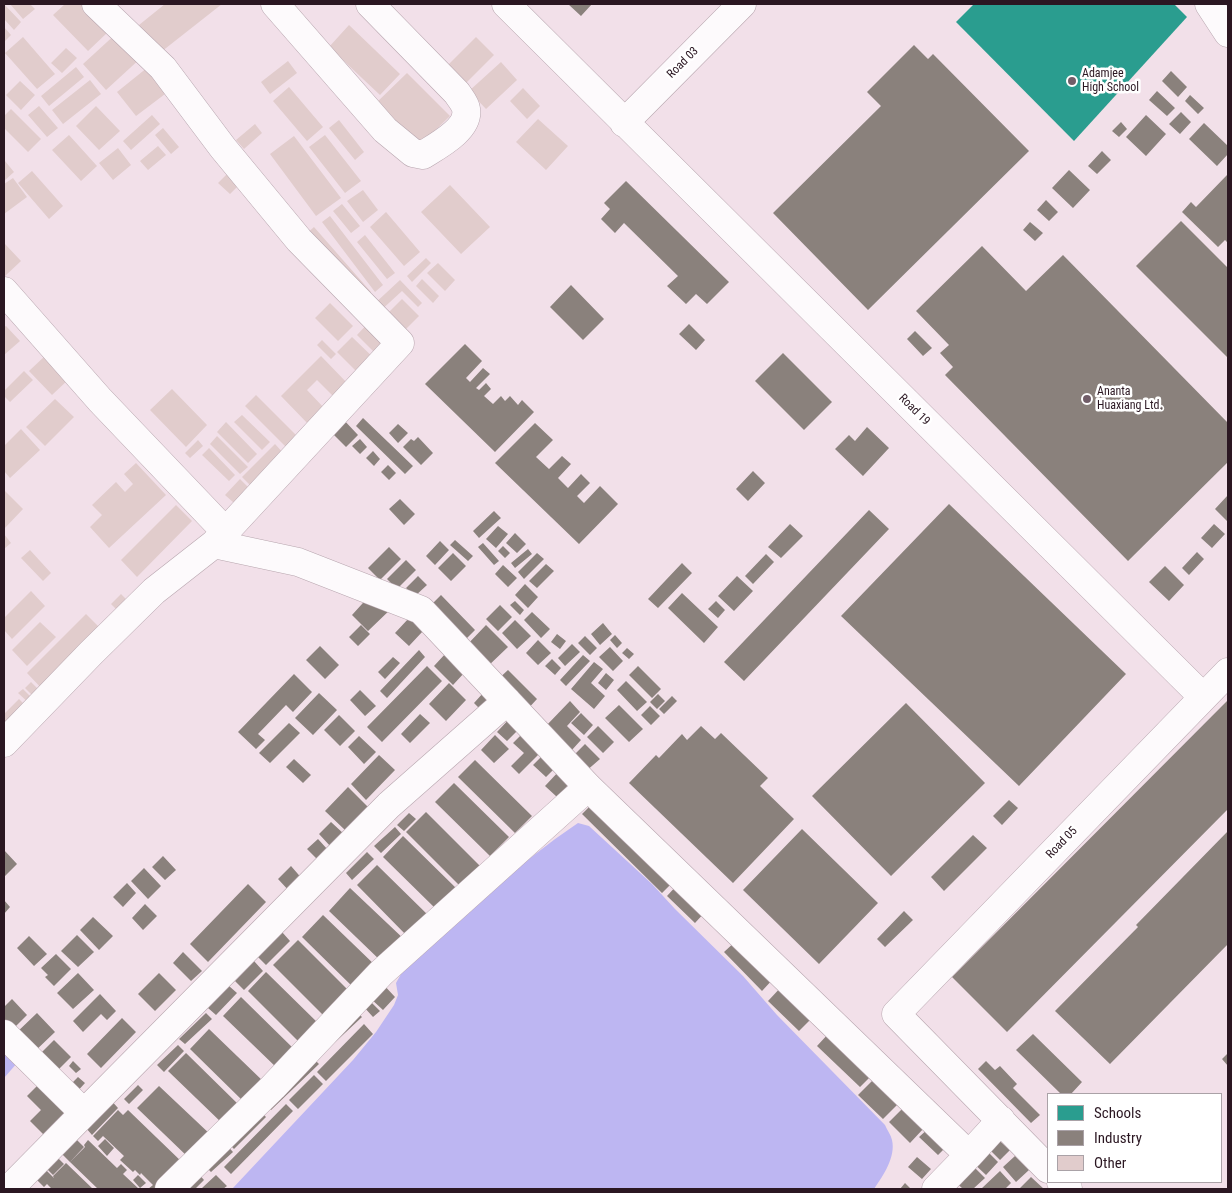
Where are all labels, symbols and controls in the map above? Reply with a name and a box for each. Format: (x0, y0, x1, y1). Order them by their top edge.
street label: Road 03 (664, 44, 702, 82)
place label: Adamjee High School (1082, 67, 1139, 95)
marker: Adamjee High School (1066, 75, 1078, 87)
place label: Ananta Huaxiang Ltd. (1097, 385, 1163, 413)
street label: Road 19 (895, 391, 933, 429)
marker: Ananta Huaxiang Ltd. (1081, 393, 1093, 405)
street label: Road 05 (1043, 824, 1081, 862)
legend (1047, 1093, 1222, 1183)
text: Schools (1094, 1104, 1141, 1122)
text: Industry (1094, 1129, 1142, 1147)
text: Other (1094, 1154, 1126, 1172)

